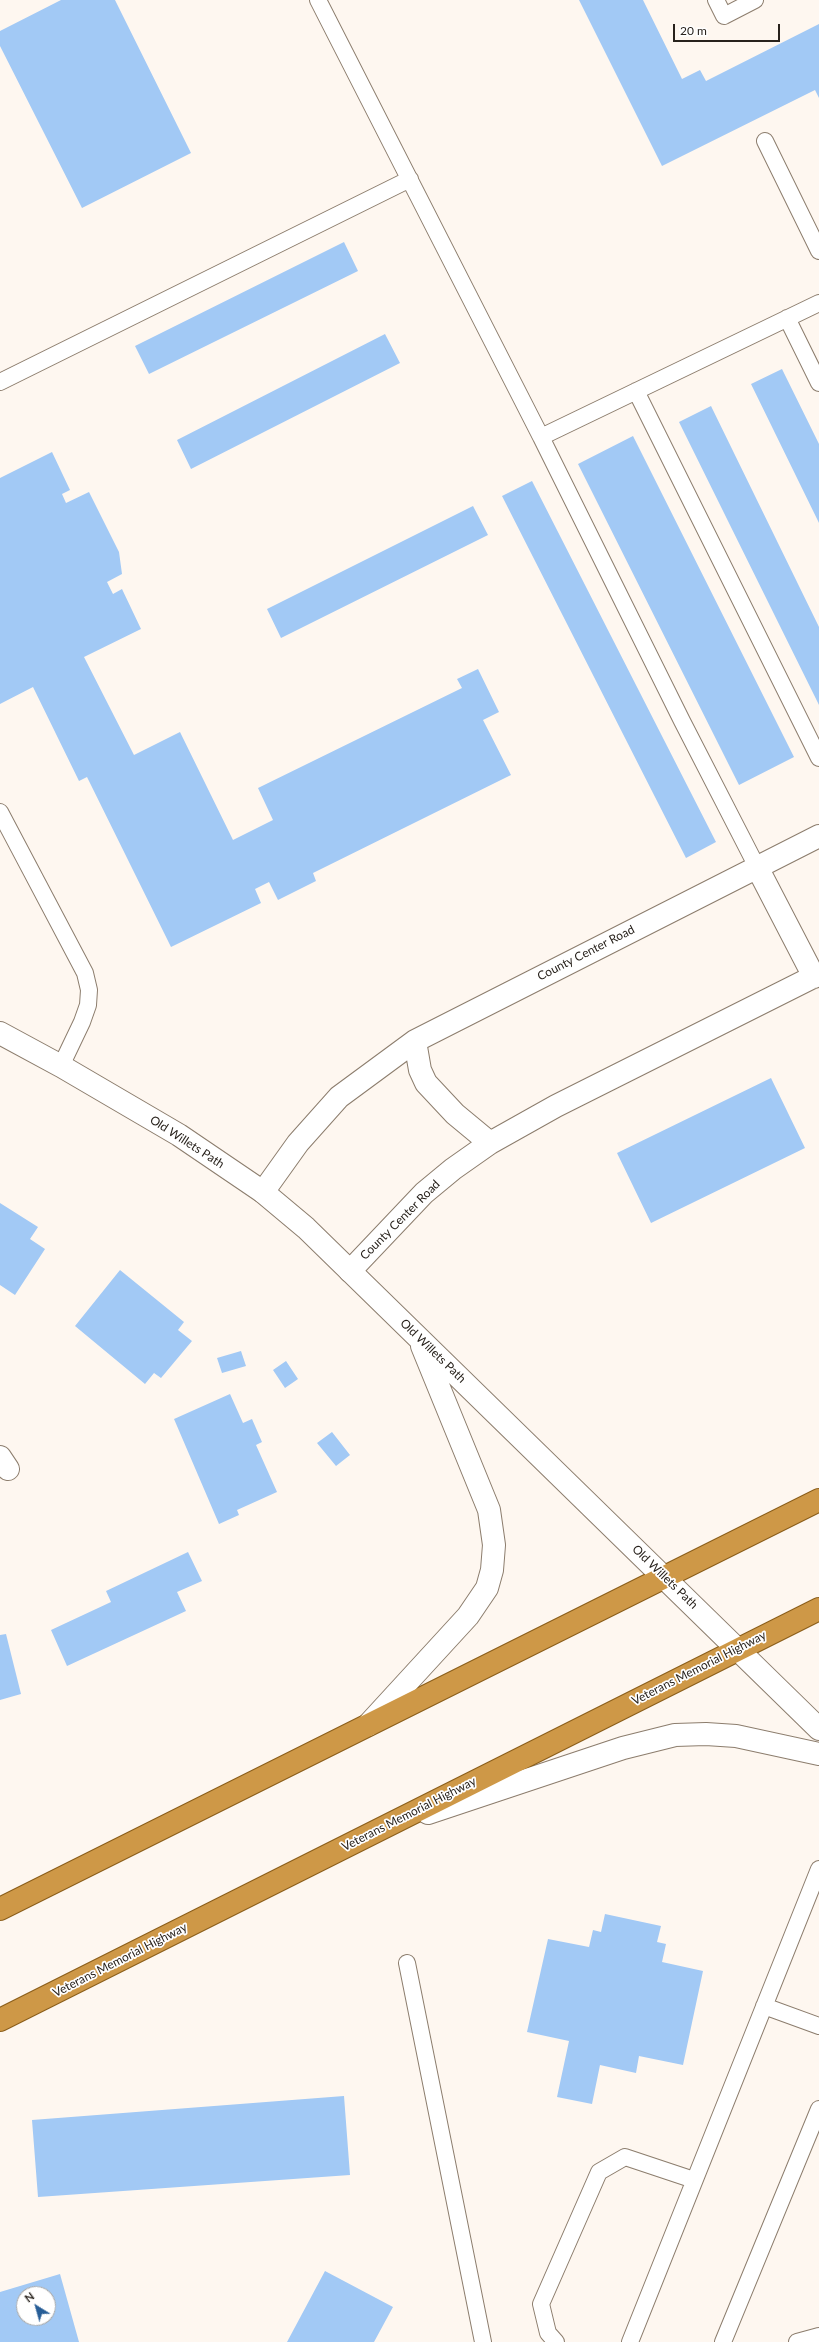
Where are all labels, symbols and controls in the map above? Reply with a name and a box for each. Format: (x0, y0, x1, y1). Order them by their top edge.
scale bar (675, 16, 782, 42)
text: 20 m (680, 23, 707, 38)
street label: County Center Road (535, 922, 637, 984)
street label: Old Willets Path (147, 1113, 227, 1171)
street label: County Center Road (357, 1177, 443, 1263)
street label: Old Willets Path (397, 1316, 469, 1386)
street label: Old Willets Path (629, 1542, 701, 1612)
street label: Veterans Memorial Highway (630, 1628, 768, 1708)
street label: Veterans Memorial Highway (340, 1774, 478, 1854)
street label: Veterans Memorial Highway (51, 1920, 189, 2000)
north arrow (16, 2286, 56, 2326)
text: N (22, 2289, 36, 2305)

